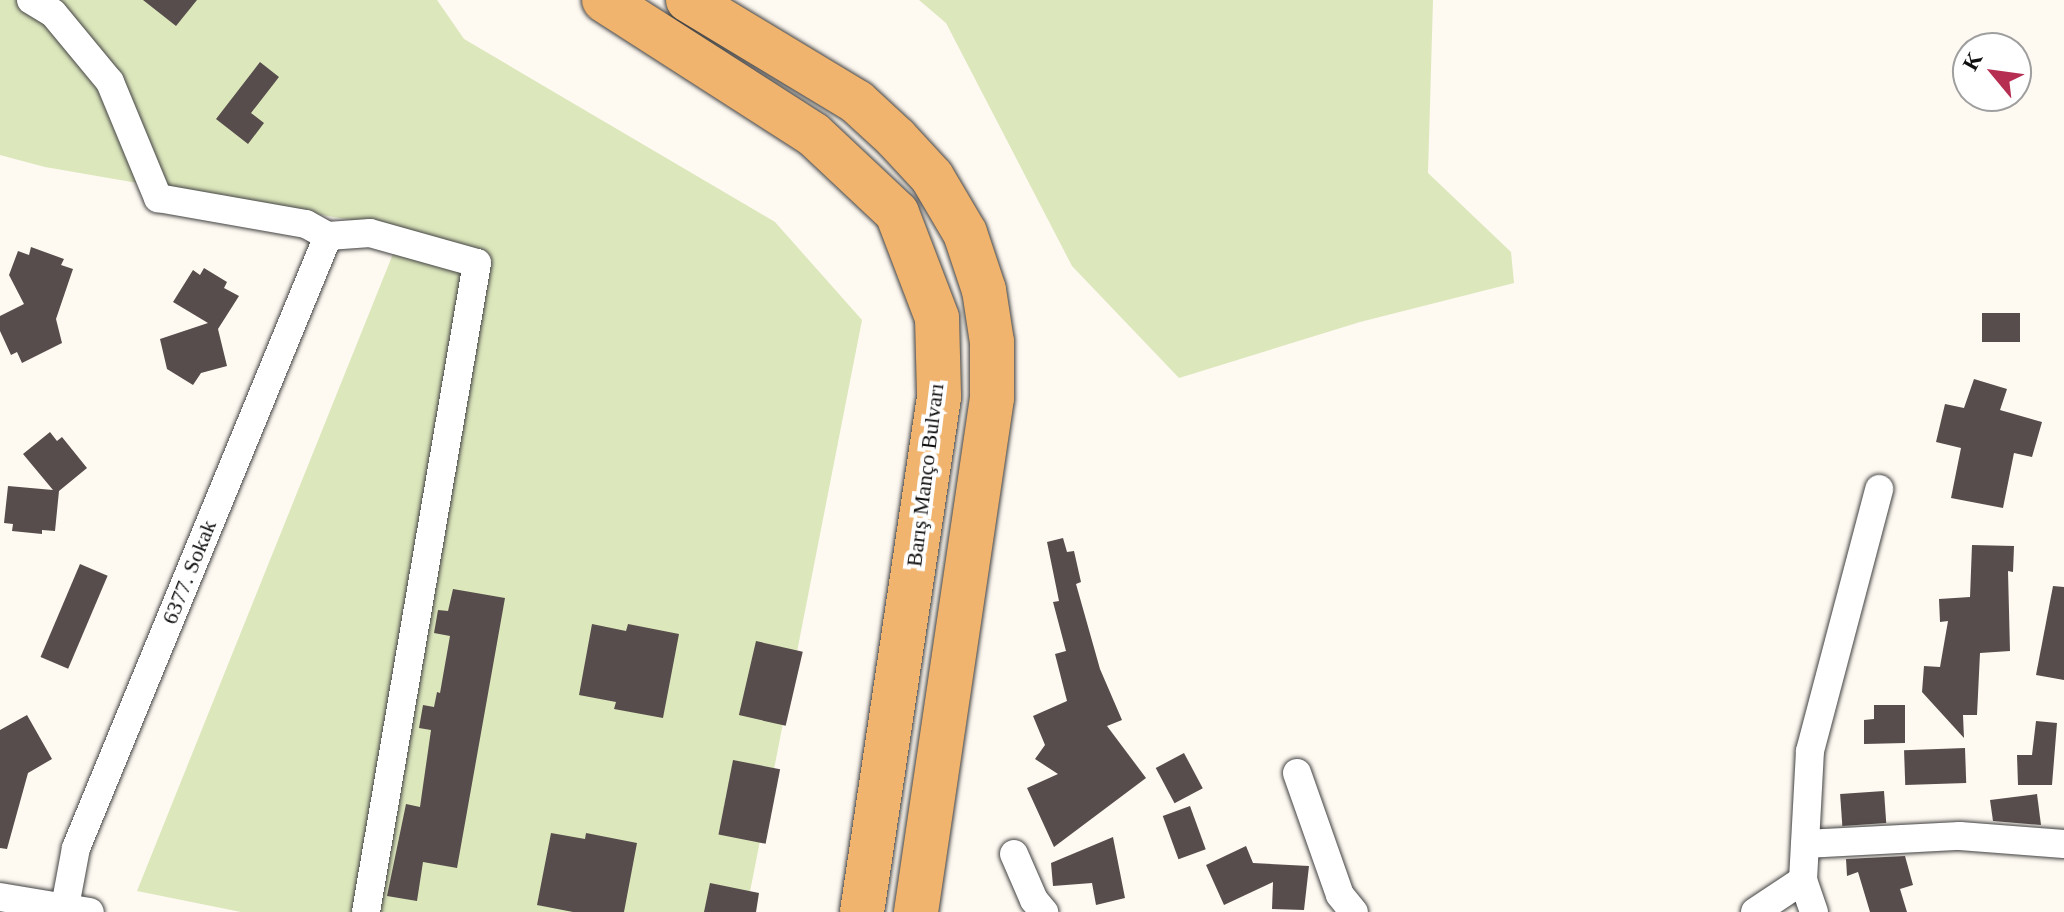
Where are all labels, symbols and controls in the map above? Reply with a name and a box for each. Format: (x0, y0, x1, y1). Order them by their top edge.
north arrow (1952, 32, 2032, 112)
text: K (1957, 48, 1987, 75)
street label: Barış Manço Bulvarı (901, 382, 949, 568)
street label: 6377. Sokak (156, 516, 222, 628)

